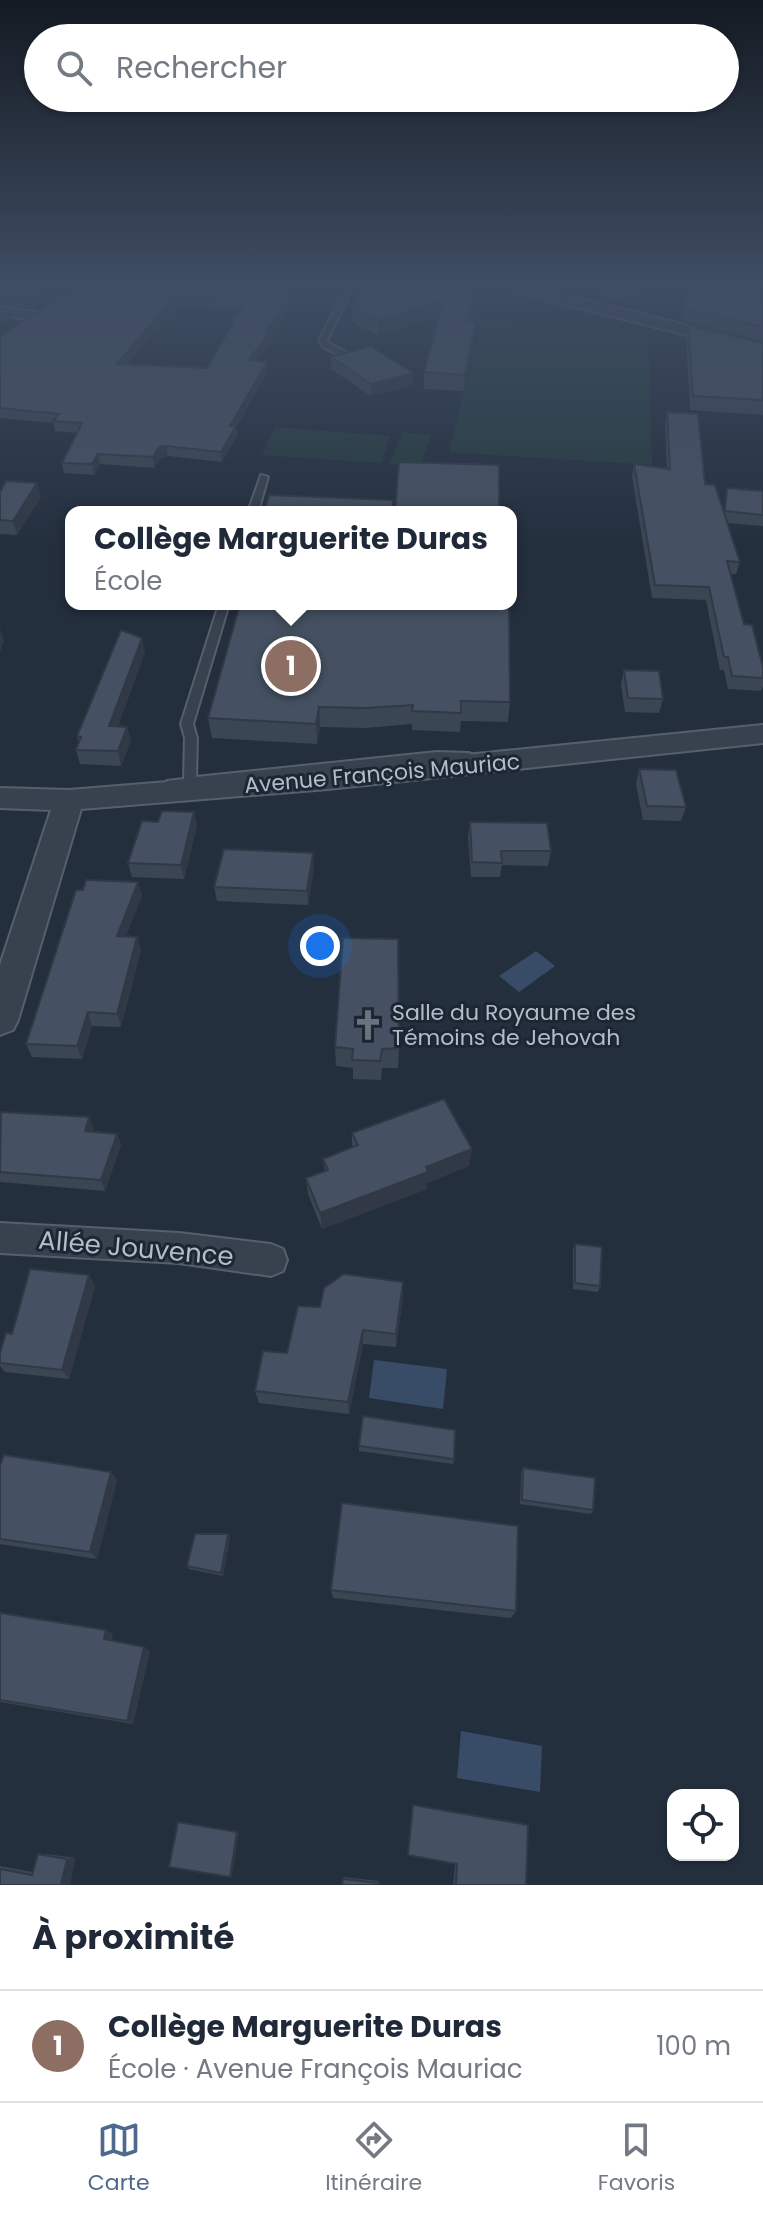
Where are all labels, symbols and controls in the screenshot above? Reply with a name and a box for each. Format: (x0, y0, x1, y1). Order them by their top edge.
search box (24, 24, 739, 112)
icon: search (52, 46, 96, 90)
text: Rechercher (116, 46, 287, 89)
popup (65, 506, 517, 610)
text: Collège Marguerite Duras (94, 517, 488, 560)
text: École (94, 563, 162, 599)
pin: 1 (265, 636, 317, 696)
street label: Avenue François Mauriac (243, 746, 521, 801)
your location (300, 926, 340, 966)
place label: Salle du Royaume des Témoins de Jehovah (392, 997, 636, 1053)
church icon: Salle du Royaume des Témoins de Jehovah (351, 1008, 385, 1042)
street label: Allée Jouvence (37, 1222, 235, 1274)
map controls (667, 1789, 739, 1861)
button: locate (667, 1789, 739, 1861)
text: À proximité (32, 1913, 234, 1961)
text: Collège Marguerite Duras (108, 2005, 502, 2048)
text: 1 (53, 2028, 63, 2064)
text: 100 m (656, 2028, 731, 2064)
text: École · Avenue François Mauriac (108, 2051, 523, 2087)
tab: Carte (88, 2118, 150, 2199)
tab: Itinéraire (325, 2118, 422, 2199)
tab: Favoris (598, 2118, 675, 2199)

